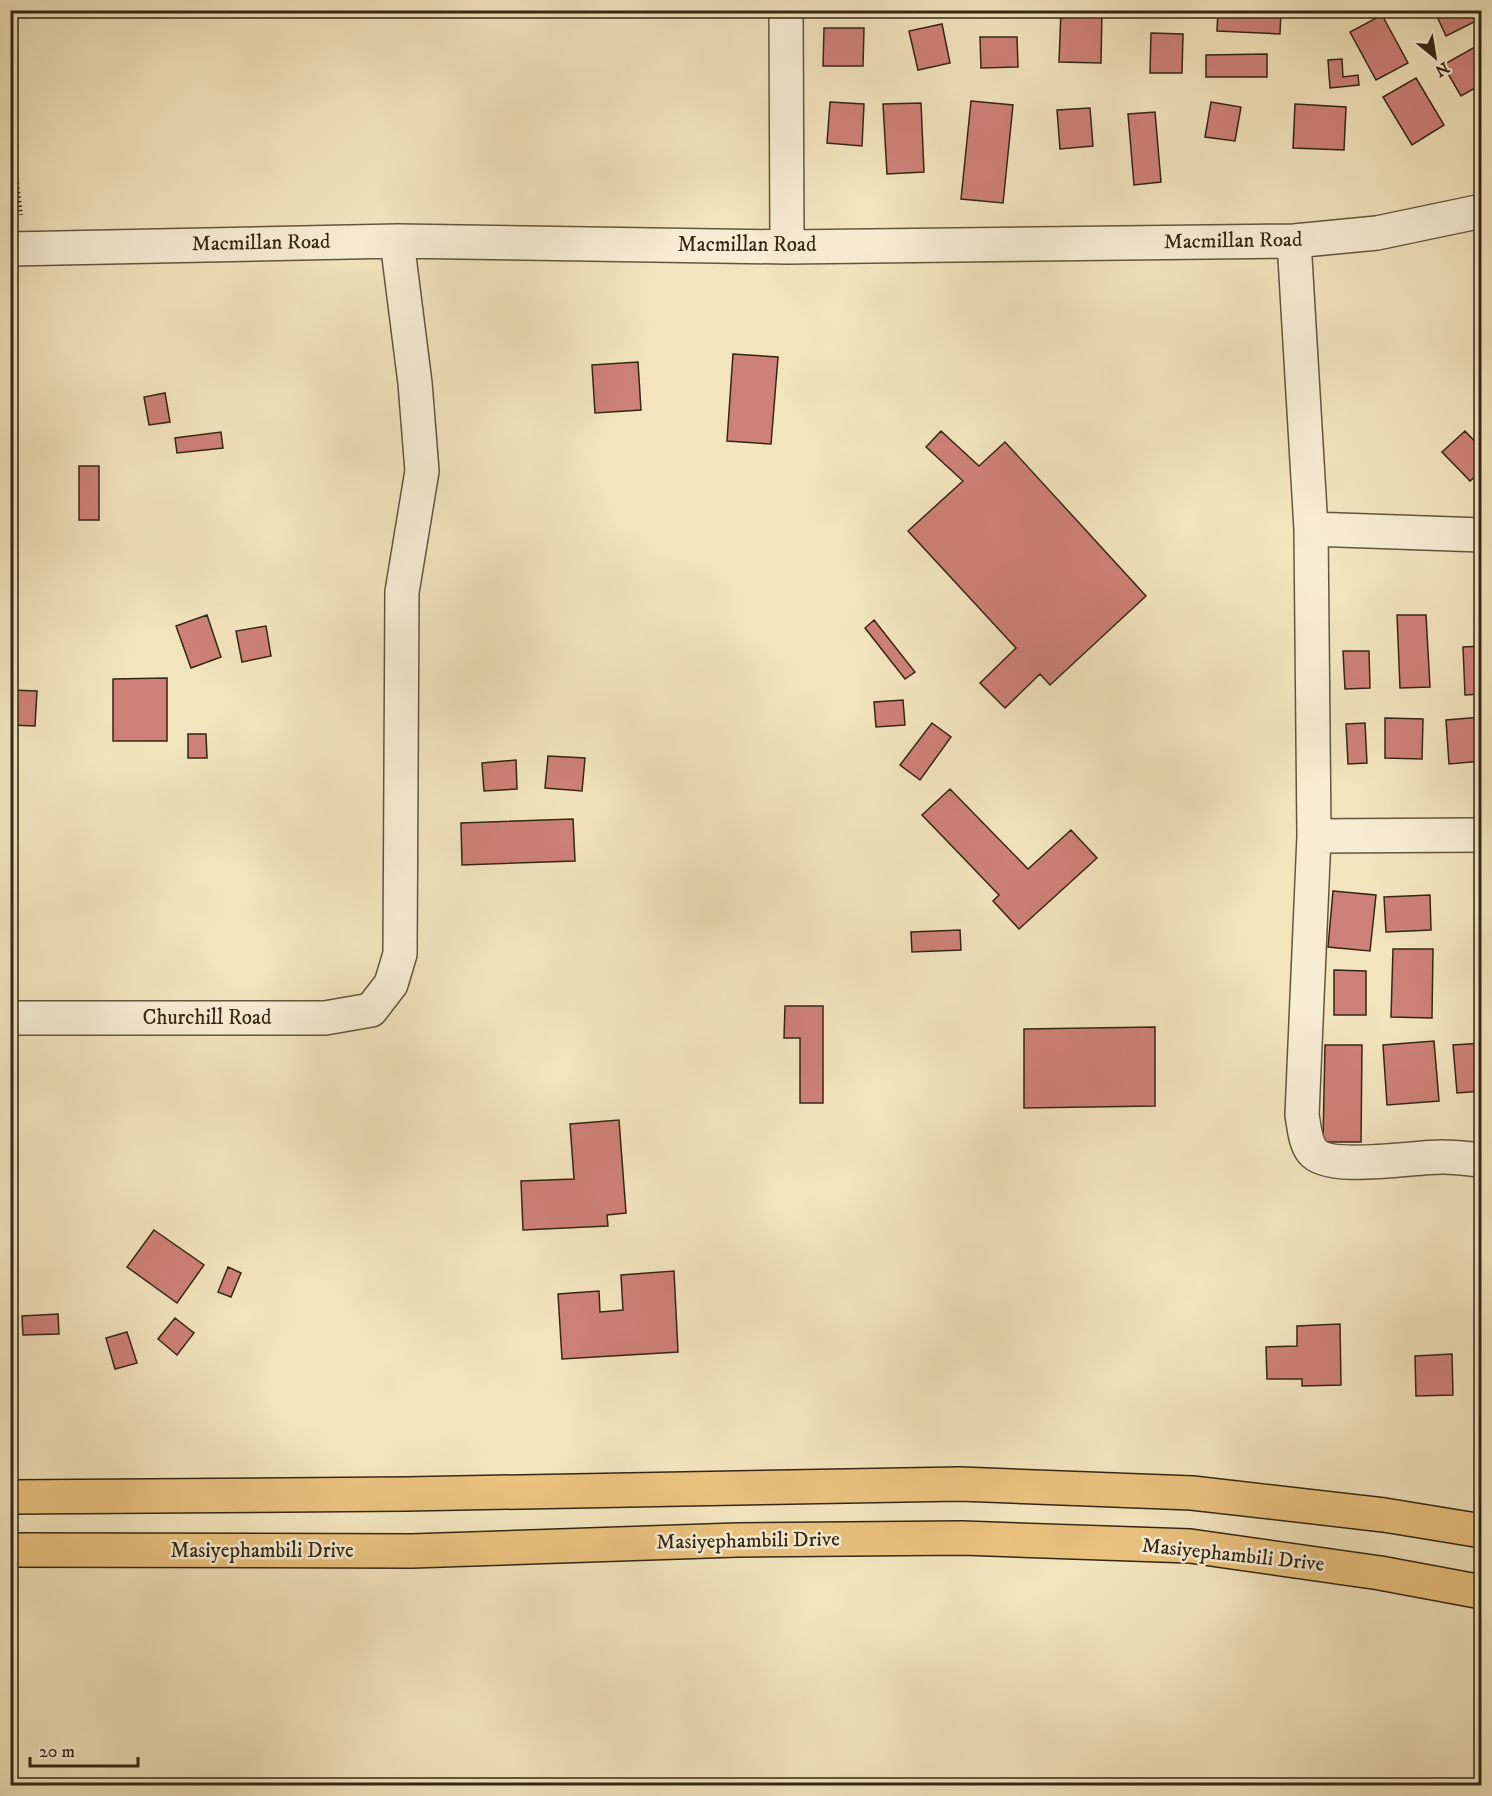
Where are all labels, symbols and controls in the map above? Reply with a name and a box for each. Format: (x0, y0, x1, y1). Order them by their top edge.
north arrow (1405, 27, 1465, 87)
text: N (1431, 57, 1453, 81)
street label: Macmillan Road (1163, 227, 1303, 255)
street label: Macmillan Road (191, 229, 331, 257)
street label: Macmillan Road (678, 232, 817, 258)
street label: Churchill Road (143, 1005, 272, 1031)
street label: Masiyephambili Drive (656, 1526, 840, 1556)
street label: Masiyephambili Drive (1140, 1532, 1326, 1578)
street label: Masiyephambili Drive (170, 1538, 354, 1564)
scale bar (30, 1730, 138, 1768)
text: 20 m (39, 1741, 75, 1763)

